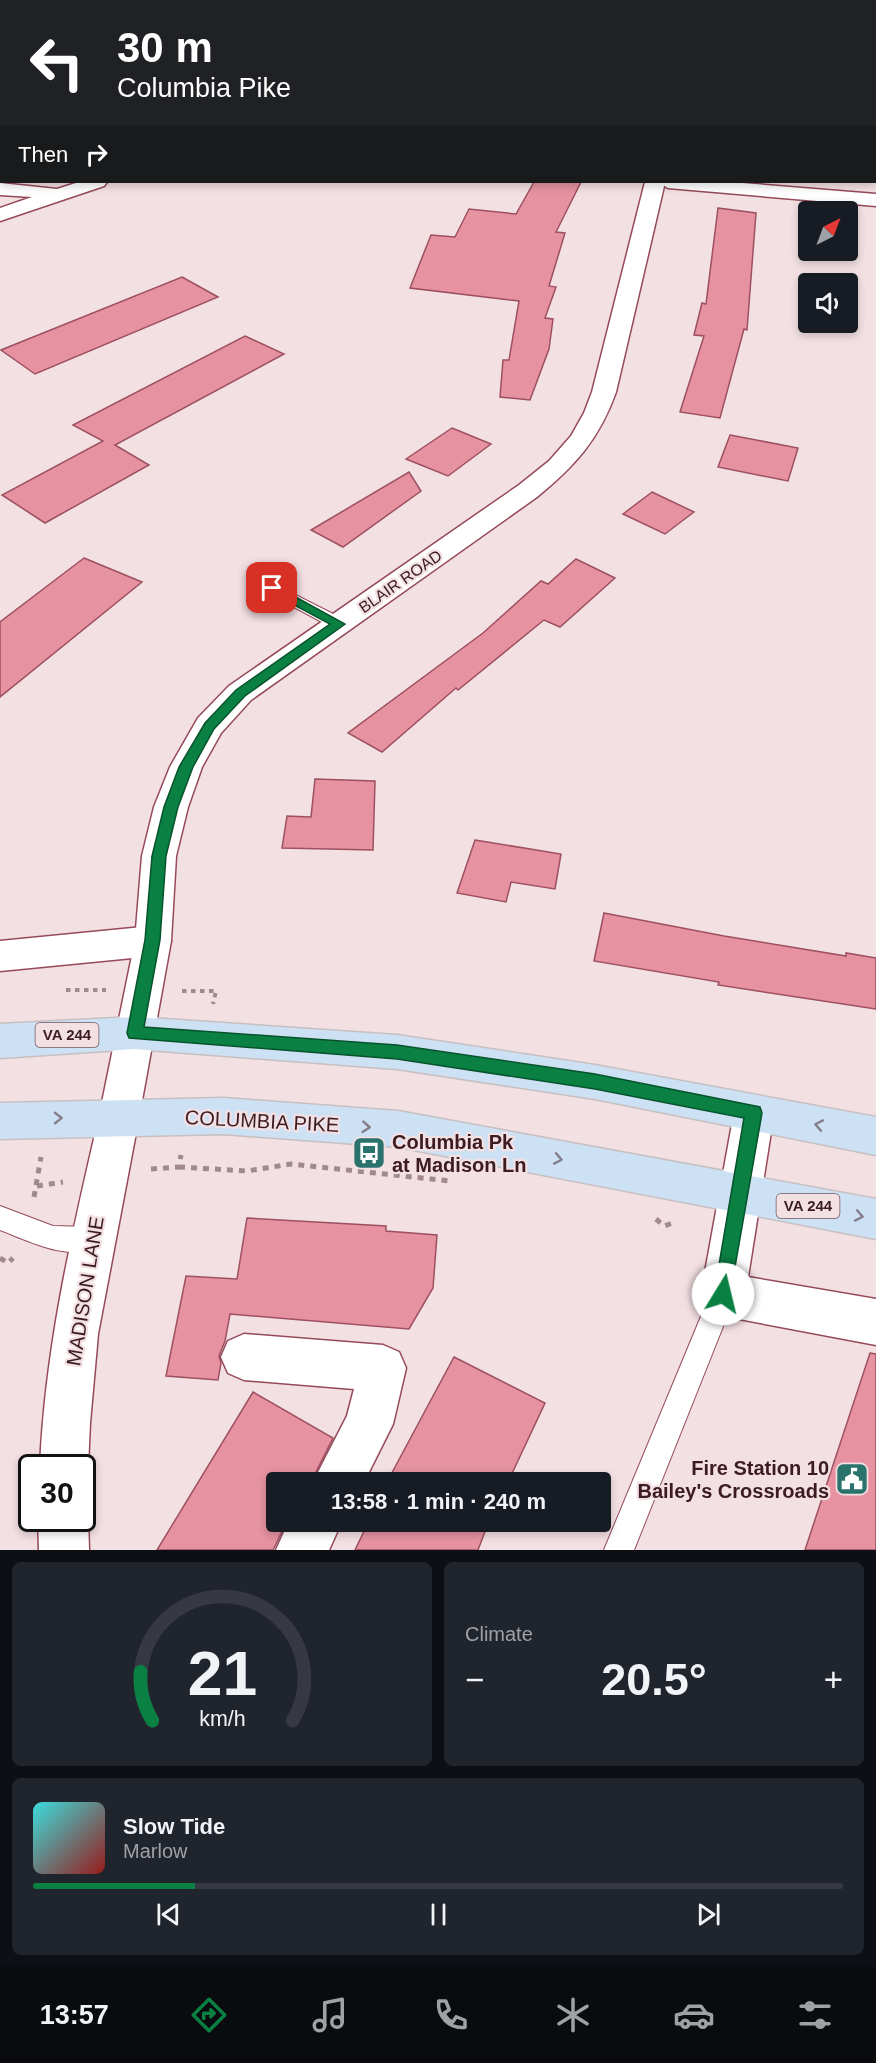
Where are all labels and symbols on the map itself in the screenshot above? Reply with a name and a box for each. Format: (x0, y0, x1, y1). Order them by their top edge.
north arrow (798, 201, 858, 261)
street label: BLAIR ROAD (356, 547, 445, 616)
pin (246, 562, 297, 613)
road number: VA 244 (36, 1023, 98, 1047)
street label: COLUMBIA PIKE (184, 1106, 340, 1136)
one-way arrow (54, 1111, 63, 1124)
one-way arrow (814, 1119, 824, 1132)
one-way arrow (361, 1120, 370, 1133)
place label: Columbia Pk at Madison Ln (392, 1131, 526, 1176)
bus stop icon: Columbia Pk at Madison Ln (351, 1135, 387, 1171)
one-way arrow (552, 1152, 562, 1165)
road number: VA 244 (776, 1194, 840, 1218)
one-way arrow (854, 1209, 864, 1222)
street label: MADISON LANE (62, 1215, 108, 1367)
position arrow (691, 1262, 755, 1326)
speed limit sign: 30 (18, 1454, 96, 1532)
place label: Fire Station 10 Bailey's Crossroads (637, 1457, 829, 1502)
public building icon: Fire Station 10 Bailey's Crossroads (834, 1461, 870, 1497)

